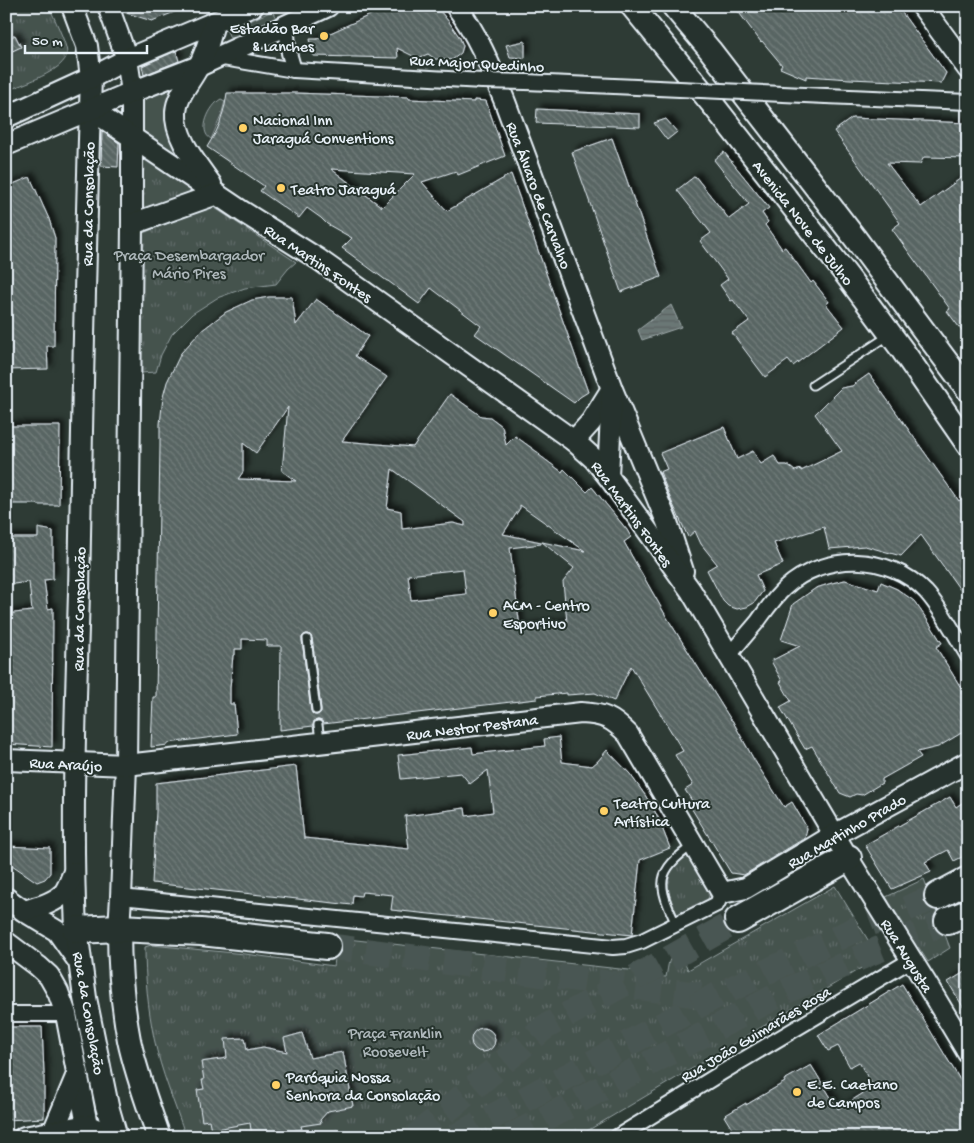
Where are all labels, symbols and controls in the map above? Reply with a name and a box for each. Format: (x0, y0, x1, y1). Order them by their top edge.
place label: Estadão Bar & Lanches (230, 21, 315, 58)
scale bar (25, 22, 148, 54)
marker: Estadão Bar & Lanches (318, 30, 330, 42)
text: 50 m (32, 33, 63, 51)
street label: Rua Major Quedinho (409, 52, 545, 79)
place label: Nacional Inn Jaraguá Conventions (253, 113, 395, 150)
street label: Rua Álvaro de Carvalho (500, 120, 575, 273)
marker: Nacional Inn Jaraguá Conventions (237, 122, 249, 134)
street label: Rua da Consolação (80, 142, 101, 266)
street label: Avenida Nove de Julho (746, 158, 856, 291)
marker: Teatro Jaraguá (275, 182, 287, 194)
place label: Teatro Jaraguá (290, 182, 397, 201)
street label: Rua Martins Fontes (259, 222, 376, 309)
park label: Praça Desembargador Mário Pires (113, 248, 265, 285)
street label: Rua Martins Fontes (585, 458, 676, 573)
street label: Rua da Consolação (71, 547, 92, 671)
place label: ACM - Centro Esportivo (503, 598, 590, 635)
marker: ACM - Centro Esportivo (487, 607, 499, 619)
street label: Rua Nestor Pestana (406, 712, 540, 747)
street label: Rua Araújo (29, 755, 103, 778)
street label: Rua Martinho Prado (785, 791, 910, 875)
place label: Teatro Cultura Artística (613, 796, 711, 833)
marker: Teatro Cultura Artística (598, 805, 610, 817)
street label: Rua Augusta (875, 916, 936, 998)
street label: Rua da Consolação (66, 951, 107, 1077)
street label: Rua João Guimarães Rosa (678, 983, 836, 1088)
park label: Praça Franklin Roosevelt (347, 1026, 442, 1063)
place label: Paróquia Nossa Senhora da Consolação (285, 1070, 440, 1107)
place label: E.E. Caetano de Campos (807, 1077, 898, 1114)
marker: Paróquia Nossa Senhora da Consolação (270, 1079, 282, 1091)
marker: E.E. Caetano de Campos (791, 1086, 803, 1098)

